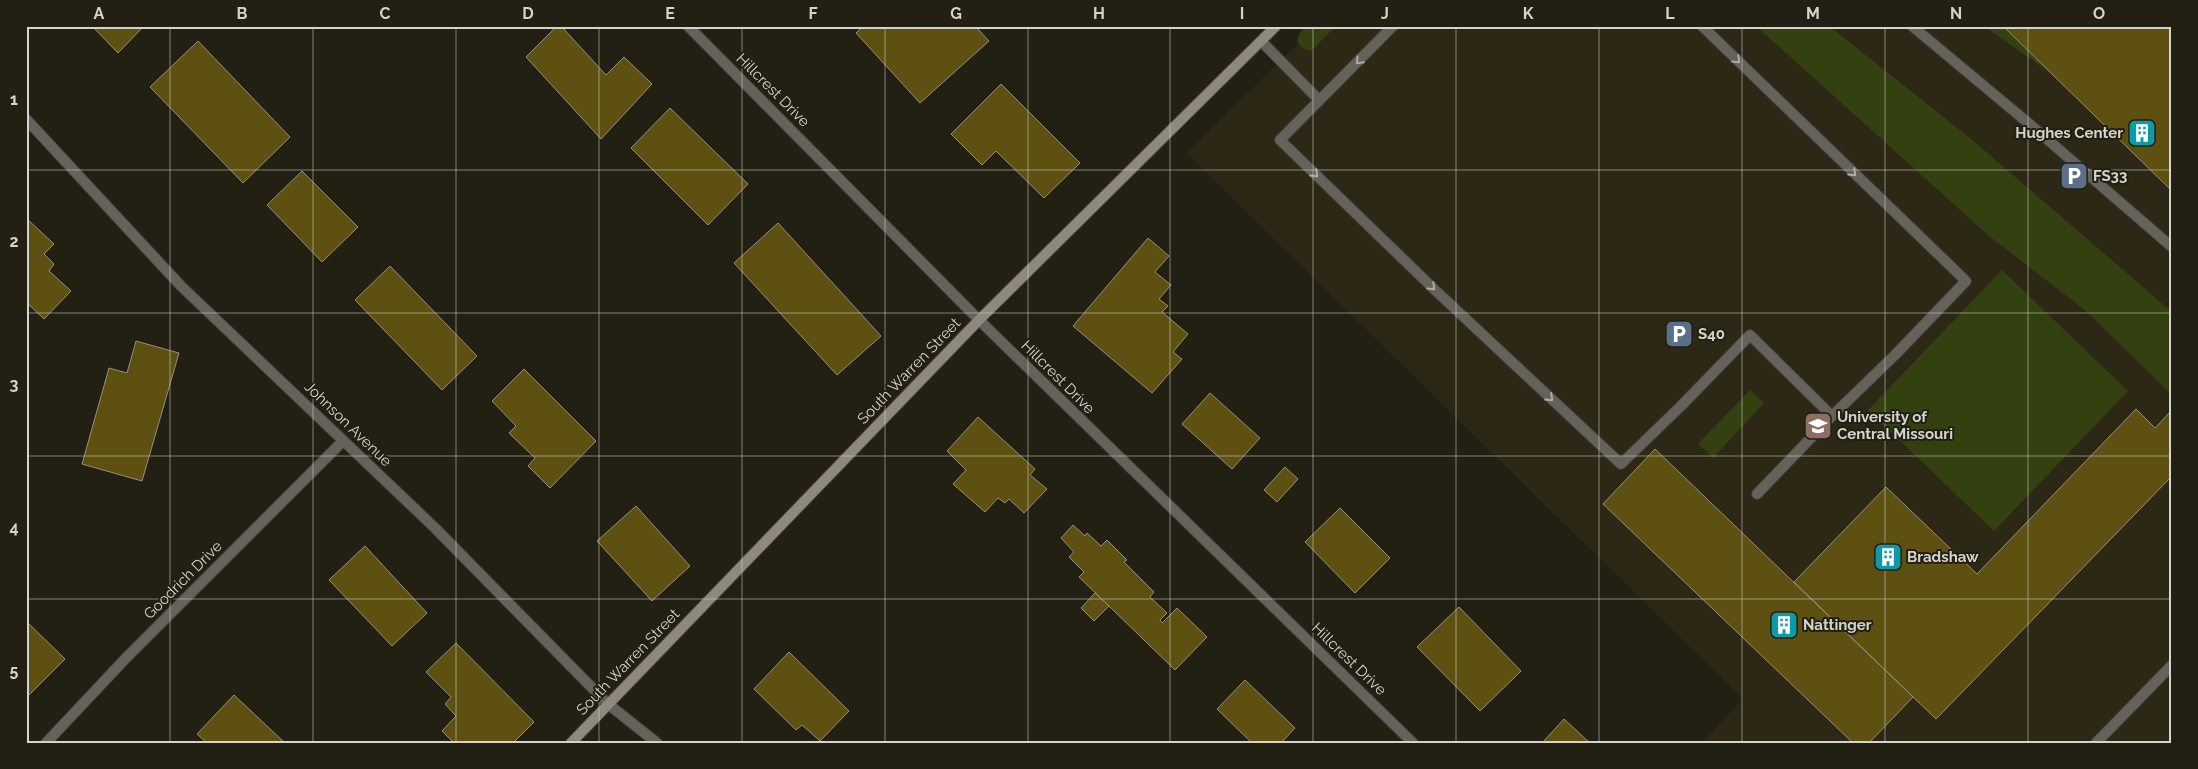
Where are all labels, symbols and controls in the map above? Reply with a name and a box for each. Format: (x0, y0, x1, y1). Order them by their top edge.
text: A (94, 4, 105, 23)
text: B (237, 4, 248, 23)
text: C (380, 4, 391, 23)
text: D (522, 4, 534, 23)
text: E (665, 4, 675, 23)
text: F (808, 4, 818, 23)
text: G (950, 4, 962, 23)
text: H (1093, 4, 1105, 23)
text: I (1240, 4, 1244, 23)
text: J (1381, 4, 1389, 23)
text: K (1523, 4, 1534, 23)
text: L (1665, 4, 1675, 23)
text: M (1806, 4, 1820, 23)
text: N (1950, 4, 1962, 23)
text: O (2093, 4, 2105, 23)
street label: Hillcrest Drive (733, 50, 814, 131)
one-way arrow (1731, 54, 1740, 63)
one-way arrow (1356, 56, 1365, 65)
text: 1 (10, 90, 18, 109)
building icon: Hughes Center (2127, 118, 2157, 148)
place label: Hughes Center (2015, 124, 2123, 142)
parking icon: FS33 (2059, 161, 2089, 191)
one-way arrow (1848, 167, 1857, 176)
place label: FS33 (2093, 167, 2127, 185)
one-way arrow (1309, 168, 1318, 177)
text: 2 (9, 232, 19, 251)
one-way arrow (1426, 281, 1435, 290)
street label: South Warren Street (854, 314, 964, 428)
parking icon: S40 (1664, 319, 1694, 349)
place label: S40 (1698, 325, 1725, 343)
street label: Hillcrest Drive (1018, 337, 1099, 418)
text: 3 (10, 375, 19, 394)
street label: Johnson Avenue (301, 378, 396, 470)
one-way arrow (1545, 392, 1554, 401)
place label: University of Central Missouri (1837, 408, 1953, 443)
school or university icon: University of Central Missouri (1803, 411, 1833, 441)
text: 4 (9, 518, 19, 537)
street label: Goodrich Drive (140, 537, 226, 623)
building icon: Bradshaw (1873, 542, 1903, 572)
place label: Bradshaw (1907, 548, 1979, 566)
street label: South Warren Street (573, 605, 683, 719)
building icon: Nattinger (1769, 610, 1799, 640)
place label: Nattinger (1803, 616, 1872, 634)
street label: Hillcrest Drive (1308, 619, 1390, 699)
text: 5 (10, 661, 19, 680)

